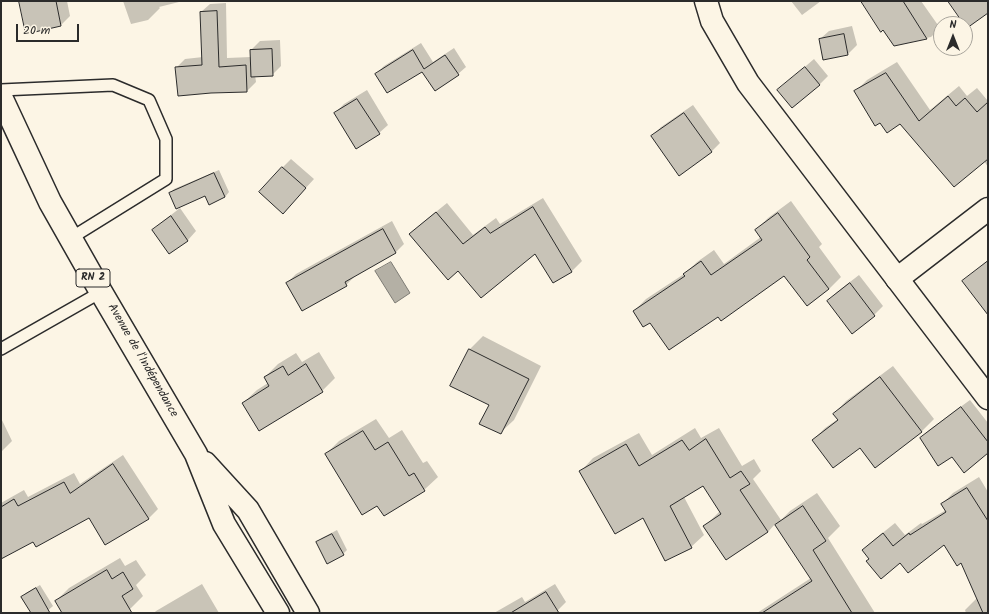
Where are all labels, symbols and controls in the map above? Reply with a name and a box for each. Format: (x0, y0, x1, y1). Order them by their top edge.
scale bar (18, 16, 81, 42)
north arrow (933, 16, 973, 56)
text: N (950, 16, 956, 34)
text: 20 m (23, 21, 50, 40)
road number: RN 2 (76, 269, 110, 287)
street label: Avenue de l'Indépendance (104, 302, 180, 420)

